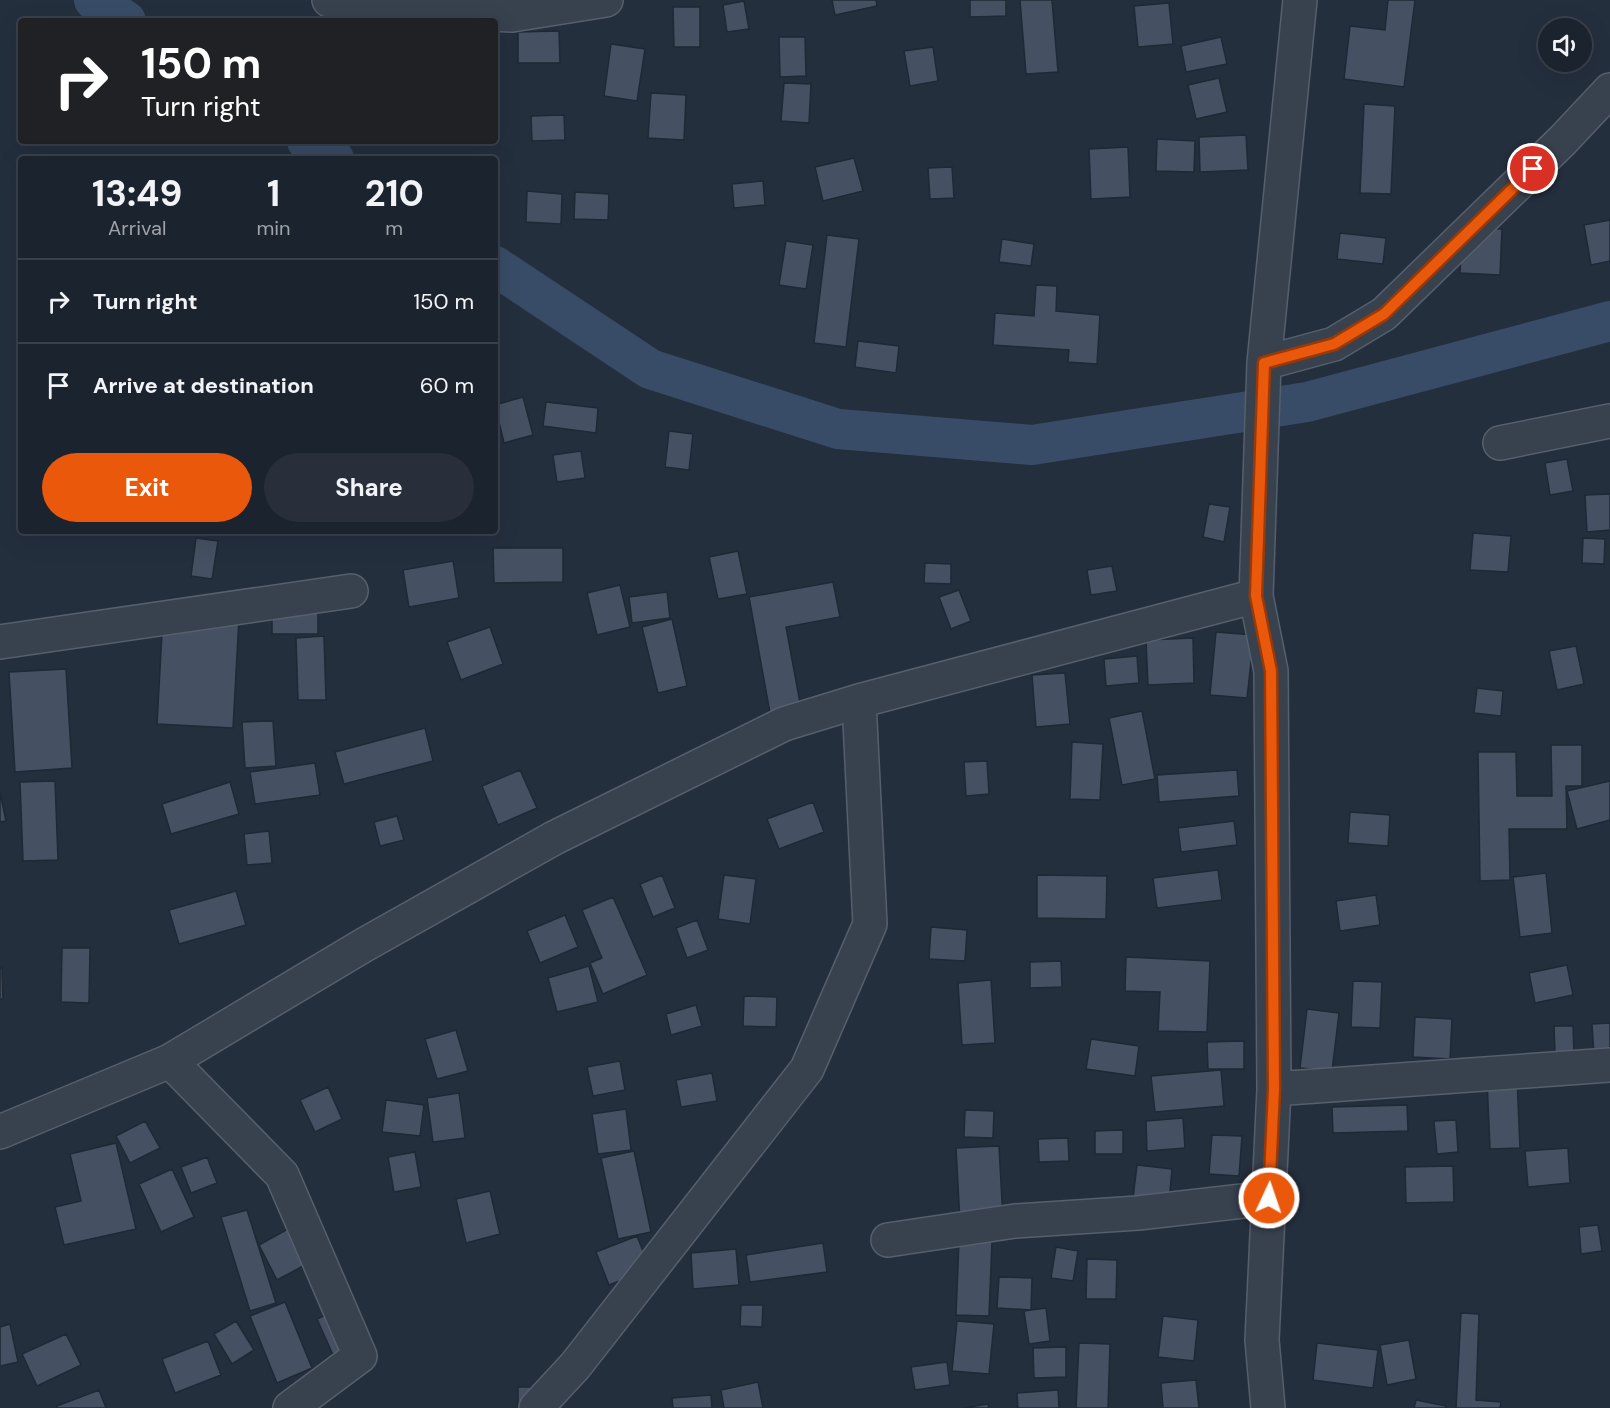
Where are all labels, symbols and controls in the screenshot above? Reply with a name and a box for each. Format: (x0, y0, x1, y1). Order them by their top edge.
map controls (1538, 18, 1592, 72)
button: sound (1538, 18, 1592, 72)
text: 150 m (141, 36, 261, 91)
icon: right (42, 42, 120, 120)
text: Turn right (141, 89, 261, 124)
pin (1507, 143, 1558, 194)
icon: arrive (1516, 152, 1549, 185)
text: 13:49 (92, 170, 182, 217)
text: 1 (267, 170, 280, 217)
text: 210 (365, 170, 424, 217)
text: Arrival (108, 215, 166, 241)
text: min (256, 215, 291, 241)
text: m (385, 215, 403, 241)
icon: right (42, 285, 75, 318)
text: Turn right (93, 287, 198, 316)
text: 150 m (413, 287, 474, 316)
icon: arrive (42, 369, 75, 402)
text: Arrive at destination (93, 371, 314, 400)
text: 60 m (420, 371, 474, 400)
button: Exit (42, 453, 252, 522)
button: Share (264, 453, 474, 522)
position arrow (1237, 1166, 1301, 1230)

